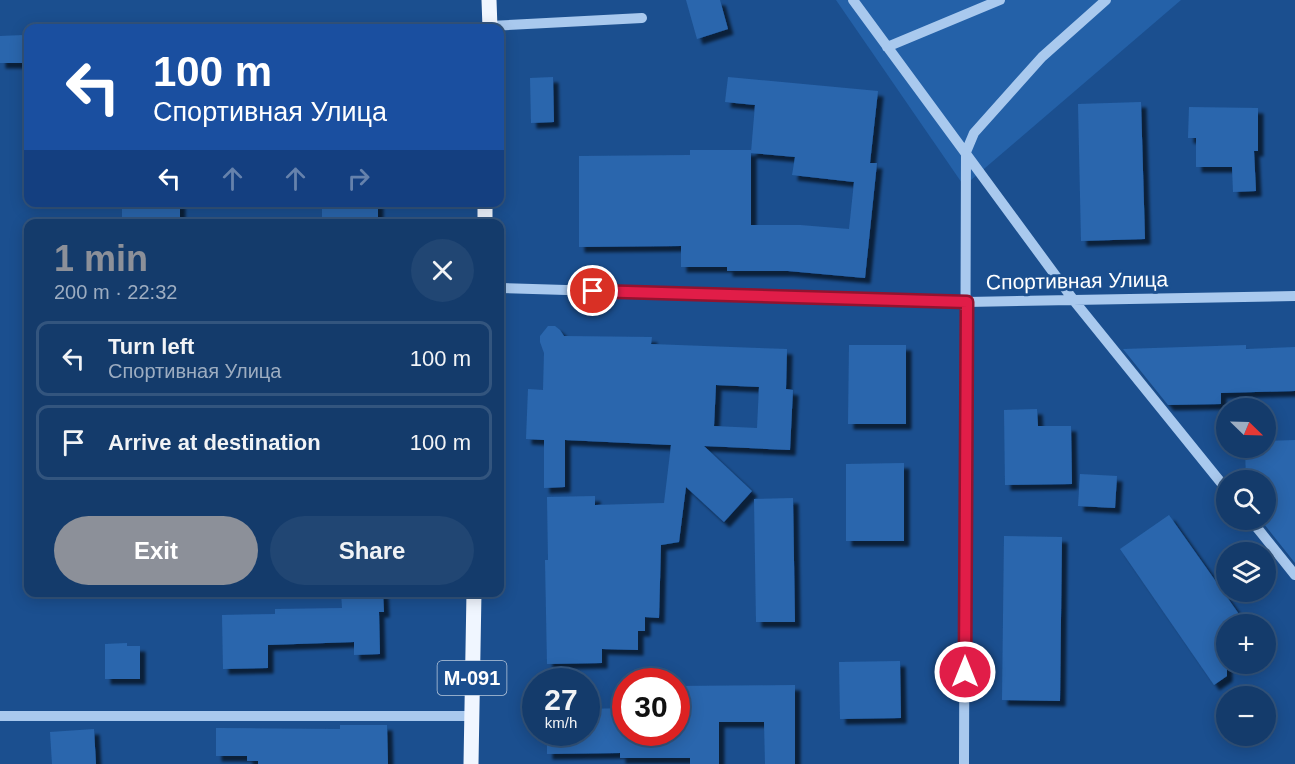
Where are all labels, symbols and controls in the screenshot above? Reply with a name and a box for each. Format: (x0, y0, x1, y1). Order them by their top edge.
icon: left (54, 48, 132, 126)
text: 100 m (153, 48, 272, 95)
text: Спортивная Улица (153, 97, 387, 127)
icon: left (153, 162, 186, 195)
icon: ahead (216, 162, 249, 195)
icon: ahead (279, 162, 312, 195)
icon: right (342, 162, 375, 195)
text: 1 min (54, 238, 148, 279)
button: close (411, 239, 474, 302)
pin (567, 265, 618, 316)
street label: Спортивная Улица (986, 267, 1169, 294)
icon: arrive (576, 274, 609, 307)
text: 200 m · 22:32 (54, 281, 177, 303)
text: Turn left (108, 334, 194, 359)
icon: left (57, 342, 90, 375)
text: 100 m (410, 346, 471, 371)
text: Спортивная Улица (108, 360, 281, 382)
north arrow (1216, 398, 1276, 458)
map controls (1216, 398, 1276, 746)
icon: arrive (57, 426, 90, 459)
text: Arrive at destination (108, 430, 321, 455)
text: 100 m (410, 430, 471, 455)
button: search (1216, 470, 1276, 530)
button: Exit (54, 516, 258, 585)
button: Share (270, 516, 474, 585)
button: layers (1216, 542, 1276, 602)
button: + (1216, 614, 1276, 674)
position arrow (933, 640, 997, 704)
road number: М-091 (438, 661, 506, 695)
speed limit sign: 30 (612, 668, 690, 746)
text: 27 (544, 683, 578, 716)
button: − (1216, 686, 1276, 746)
text: km/h (545, 714, 577, 731)

